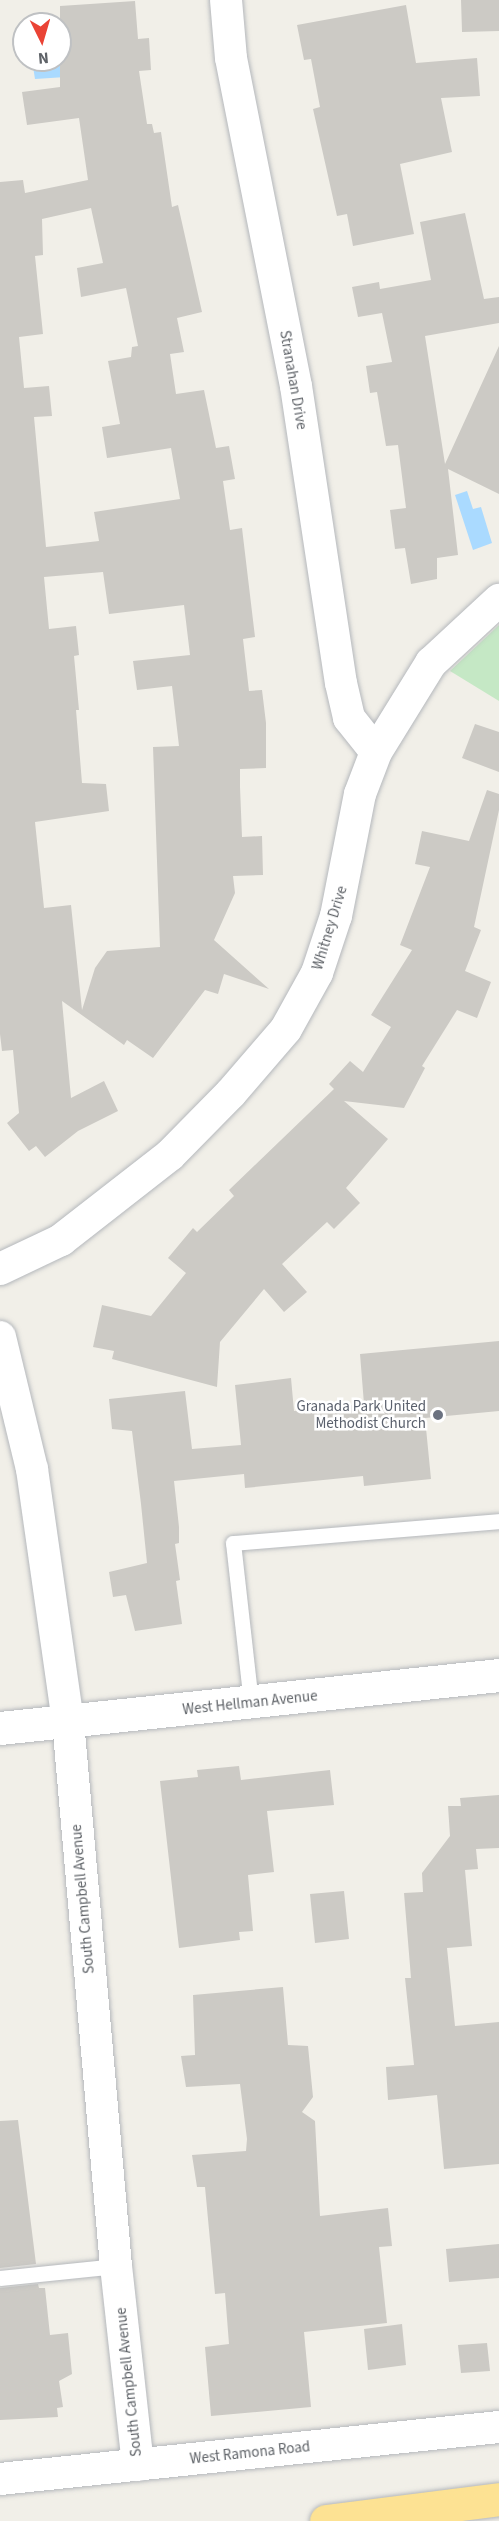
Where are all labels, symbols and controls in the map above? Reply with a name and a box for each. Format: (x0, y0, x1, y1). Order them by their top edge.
north arrow (12, 12, 72, 72)
text: N (37, 47, 50, 69)
street label: Stranahan Drive (275, 329, 311, 431)
street label: Whitney Drive (309, 884, 351, 972)
place label: Granada Park United Methodist Church (296, 1397, 426, 1432)
marker: Granada Park United Methodist Church (431, 1408, 445, 1422)
street label: West Hellman Avenue (182, 1687, 318, 1719)
street label: South Campbell Avenue (67, 1823, 99, 1975)
street label: South Campbell Avenue (112, 2306, 146, 2458)
street label: West Ramona Road (189, 2438, 311, 2468)

